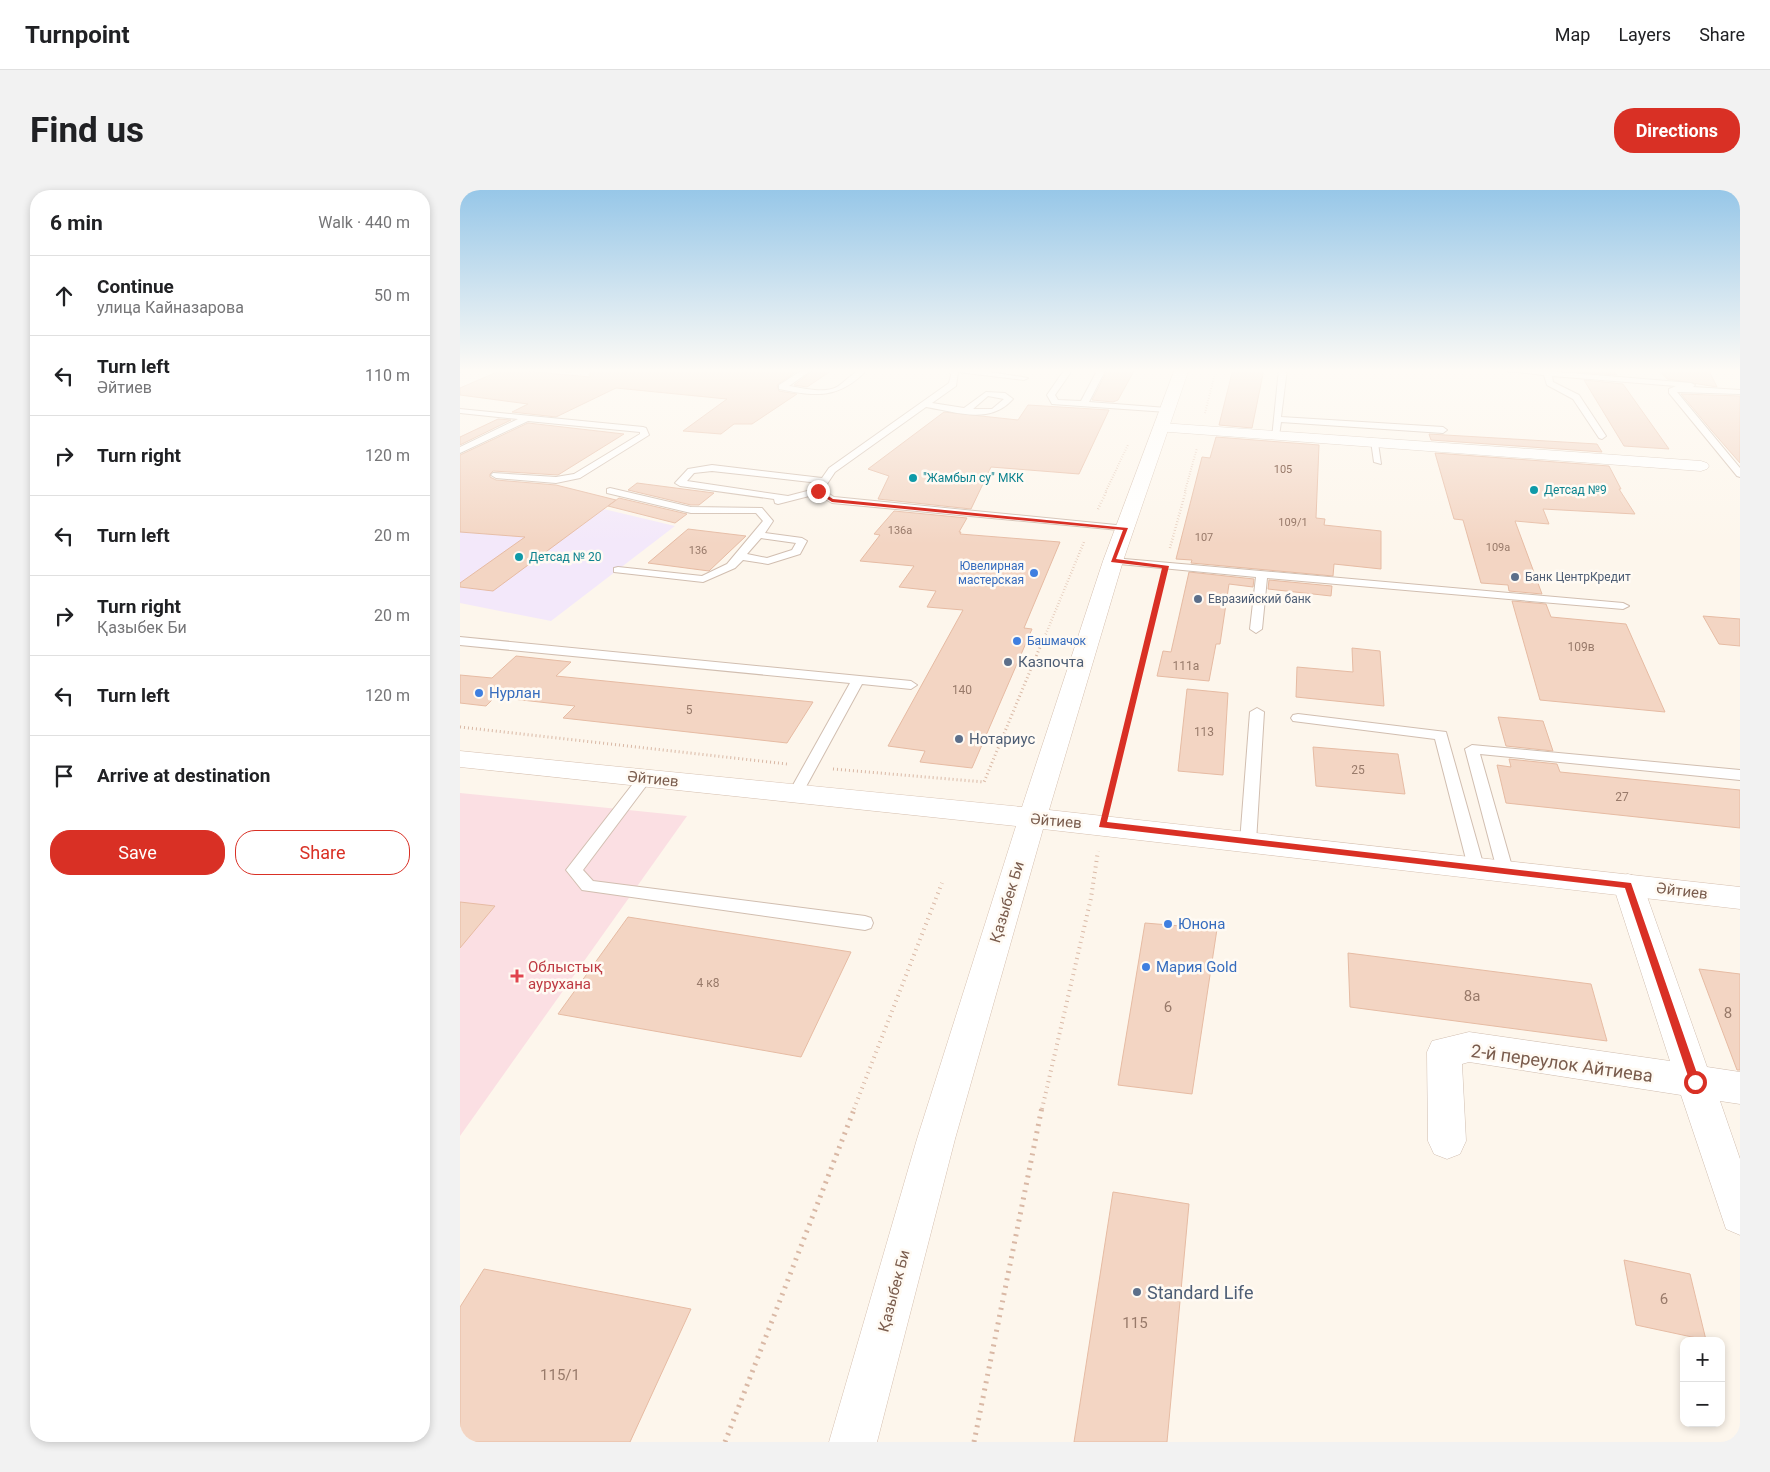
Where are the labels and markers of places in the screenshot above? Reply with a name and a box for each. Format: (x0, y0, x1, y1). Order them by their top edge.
place label: "Жамбыл су" МКК (923, 471, 1024, 485)
marker: "Жамбыл су" МКК (907, 472, 919, 484)
place label: Детсад №9 (1544, 483, 1607, 497)
marker: Детсад №9 (1528, 484, 1540, 496)
place label: Детсад № 20 (529, 550, 602, 564)
marker: Детсад № 20 (513, 551, 525, 563)
place label: Ювелирная мастерская (958, 559, 1024, 587)
marker: Ювелирная мастерская (1028, 567, 1040, 579)
place label: Банк ЦентрКредит (1525, 570, 1631, 584)
marker: Банк ЦентрКредит (1509, 571, 1521, 583)
place label: Евразийский банк (1208, 592, 1312, 606)
marker: Евразийский банк (1192, 593, 1204, 605)
place label: Башмачок (1027, 634, 1087, 648)
marker: Башмачок (1011, 635, 1023, 647)
place label: Казпочта (1018, 653, 1084, 671)
marker: Казпочта (1002, 656, 1014, 668)
place label: Нурлан (489, 684, 541, 702)
marker: Нурлан (473, 687, 485, 699)
place label: Нотариус (969, 730, 1035, 748)
marker: Нотариус (953, 733, 965, 745)
place label: Юнона (1178, 915, 1225, 933)
marker: Юнона (1162, 918, 1174, 930)
place label: Облыстық аурухана (528, 958, 603, 993)
place label: Мария Gold (1156, 958, 1237, 976)
marker: Мария Gold (1140, 961, 1152, 973)
marker: Облыстық аурухана (510, 969, 524, 983)
place label: Standard Life (1147, 1282, 1253, 1303)
marker: Standard Life (1131, 1286, 1143, 1298)

